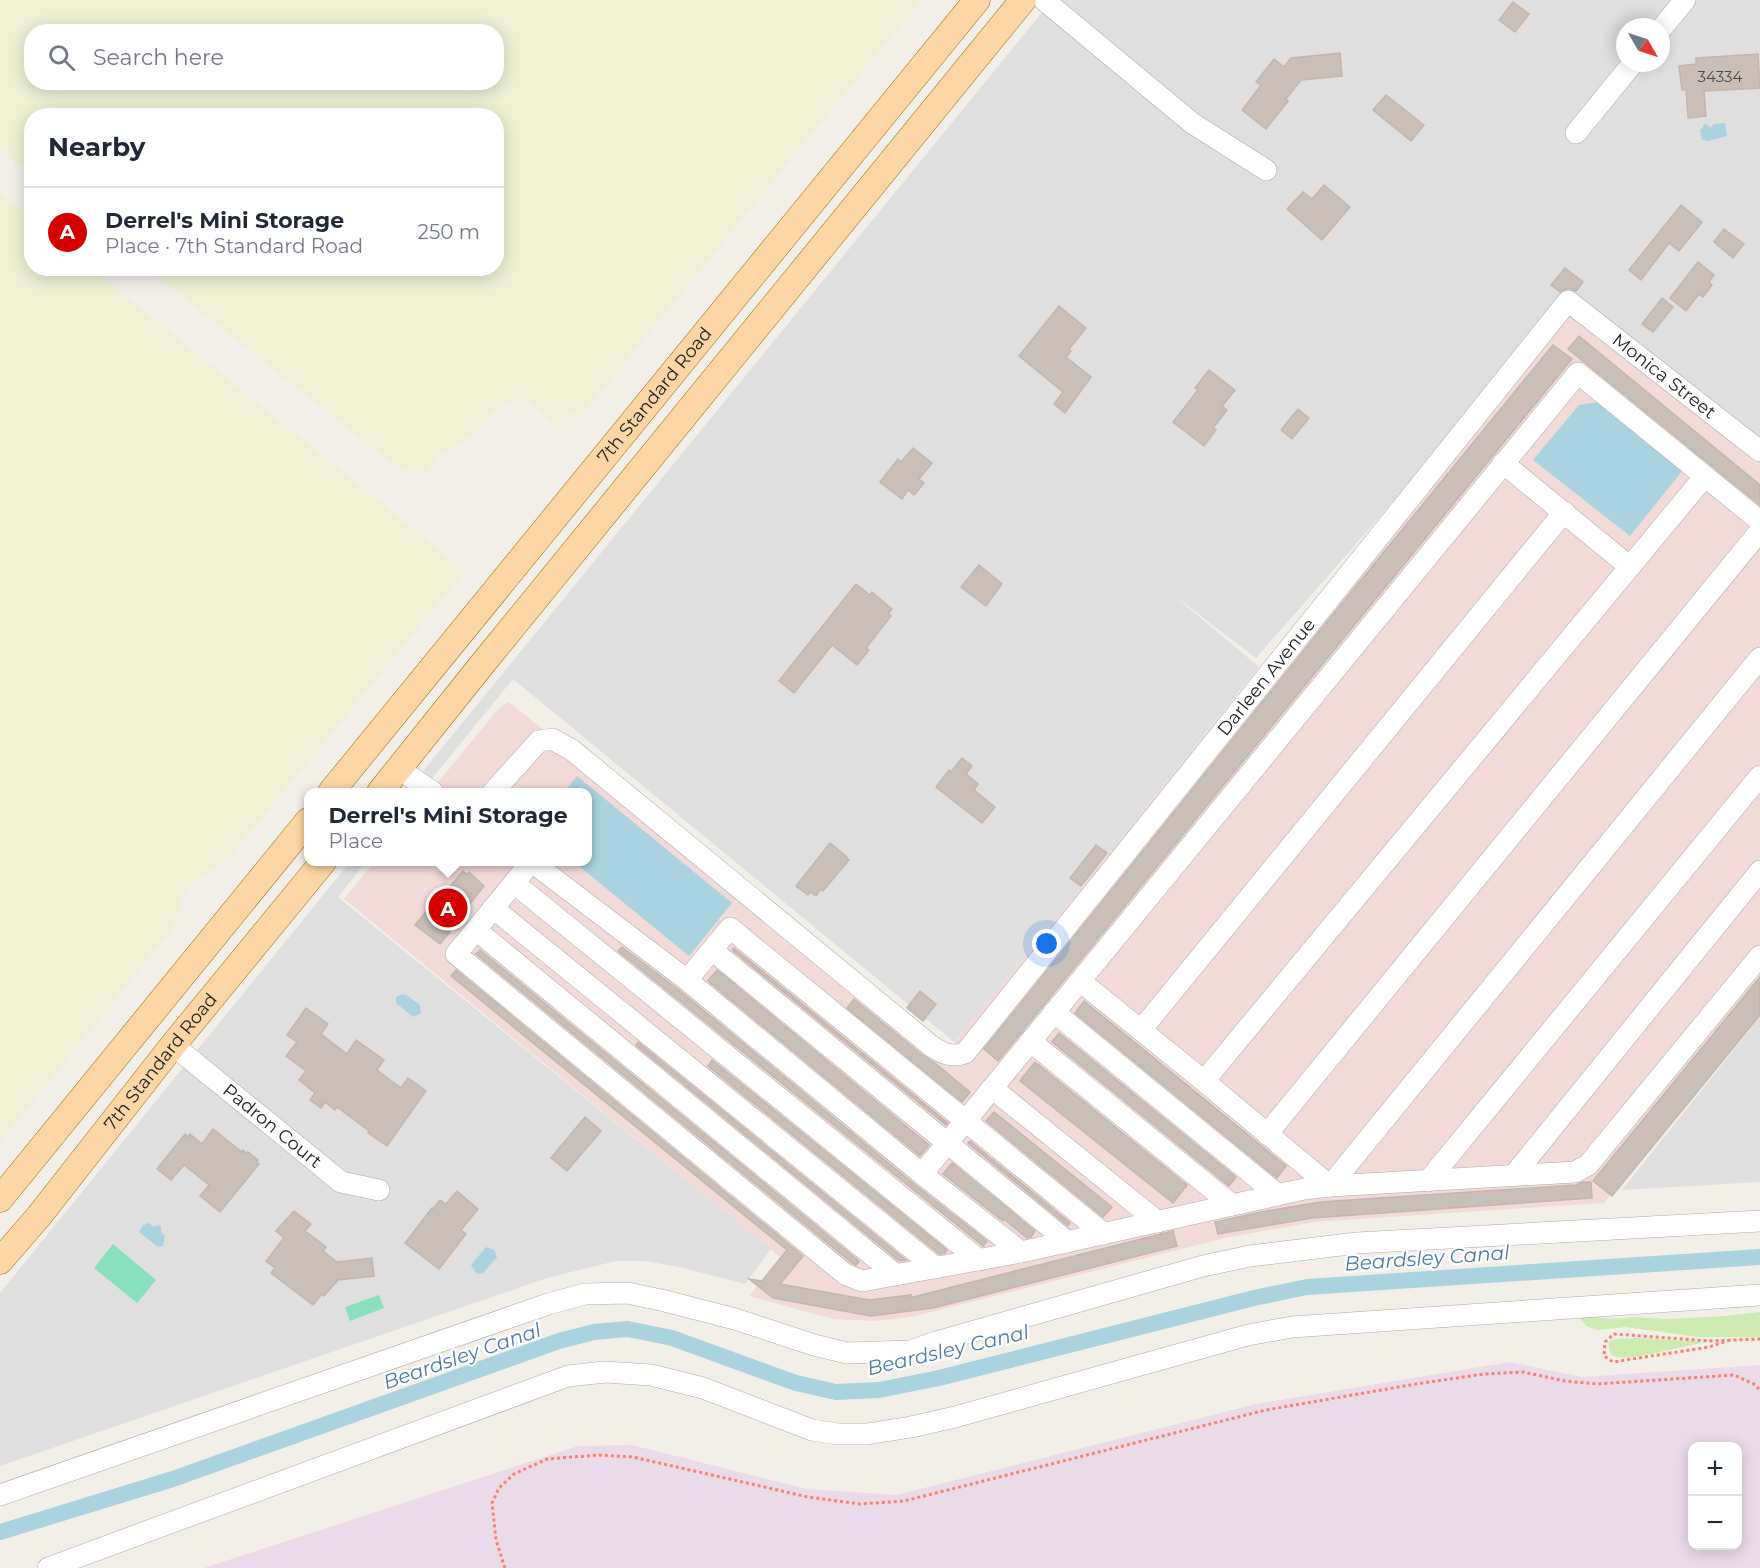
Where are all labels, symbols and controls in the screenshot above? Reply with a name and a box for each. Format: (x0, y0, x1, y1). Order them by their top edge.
north arrow (1616, 18, 1670, 72)
search box (24, 24, 504, 90)
icon: search (45, 41, 78, 74)
text: Search here (93, 44, 224, 71)
house number: 34334 (1698, 67, 1743, 86)
text: Nearby (48, 131, 145, 163)
text: Derrel's Mini Storage (105, 207, 344, 234)
text: A (60, 220, 75, 244)
text: 250 m (418, 220, 480, 244)
text: Place · 7th Standard Road (105, 234, 363, 258)
street label: 7th Standard Road (593, 323, 717, 468)
street label: Monica Street (1608, 329, 1720, 423)
street label: Darleen Avenue (1213, 614, 1320, 740)
popup (304, 788, 592, 866)
text: Derrel's Mini Storage (328, 802, 568, 829)
text: Place (328, 829, 383, 853)
pin: A (428, 886, 468, 930)
your location (1032, 929, 1061, 958)
street label: 7th Standard Road (99, 989, 222, 1135)
street label: Padron Court (218, 1079, 326, 1173)
water label: Beardsley Canal (1344, 1240, 1511, 1276)
water label: Beardsley Canal (380, 1318, 545, 1394)
water label: Beardsley Canal (865, 1320, 1032, 1380)
map controls (1688, 1442, 1742, 1550)
button: + (1688, 1442, 1742, 1496)
button: − (1688, 1496, 1742, 1550)

